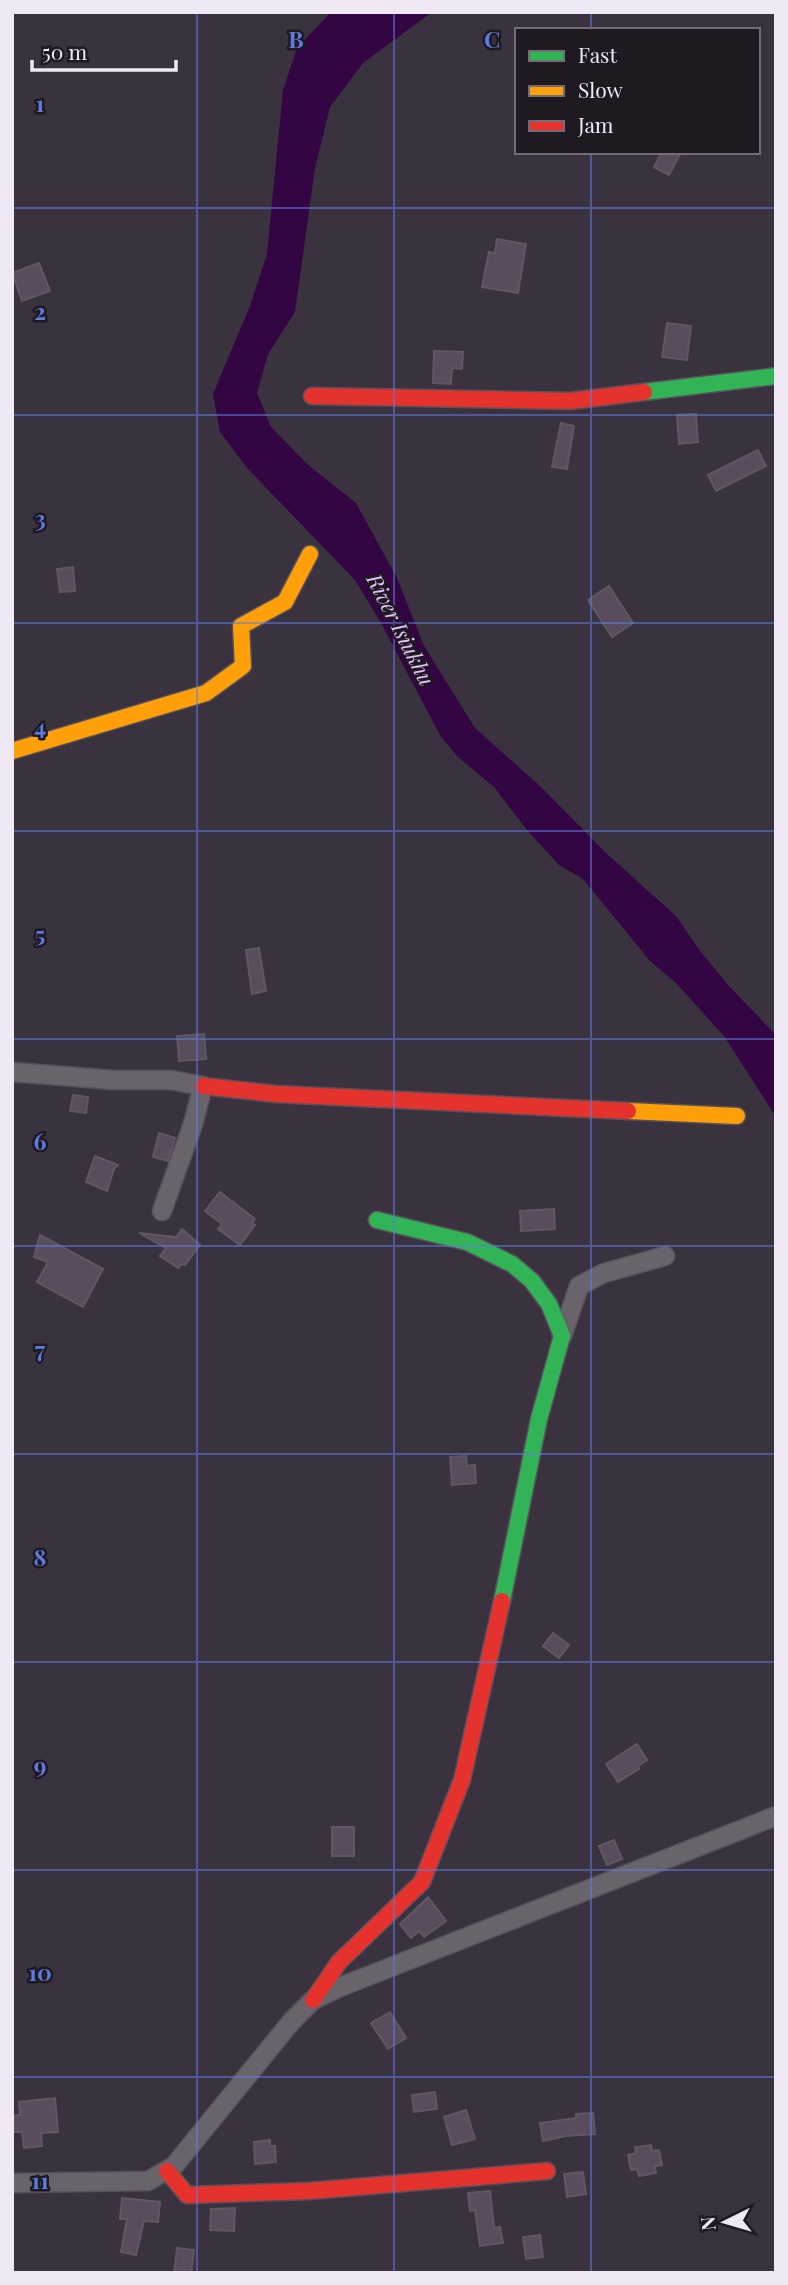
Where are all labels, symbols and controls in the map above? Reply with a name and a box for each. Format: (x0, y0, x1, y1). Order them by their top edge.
text: B (288, 23, 304, 54)
text: C (484, 23, 500, 54)
scale bar (32, 28, 175, 72)
legend (515, 28, 760, 154)
text: 50 m (42, 37, 88, 65)
text: Fast (578, 40, 617, 68)
text: Slow (578, 75, 623, 103)
text: 1 (36, 87, 45, 118)
text: Jam (577, 110, 614, 138)
text: 2 (34, 295, 46, 326)
text: 3 (34, 502, 46, 533)
water label: River Isiukhu (361, 567, 442, 690)
text: 4 (34, 710, 46, 741)
text: 5 (35, 918, 45, 949)
text: 6 (34, 1125, 47, 1156)
text: 7 (35, 1333, 46, 1364)
text: 8 (34, 1541, 46, 1572)
text: 9 (34, 1749, 46, 1780)
text: 10 (28, 1956, 52, 1987)
text: 11 (31, 2164, 49, 2195)
north arrow (690, 2187, 760, 2257)
text: N (693, 2215, 721, 2232)

